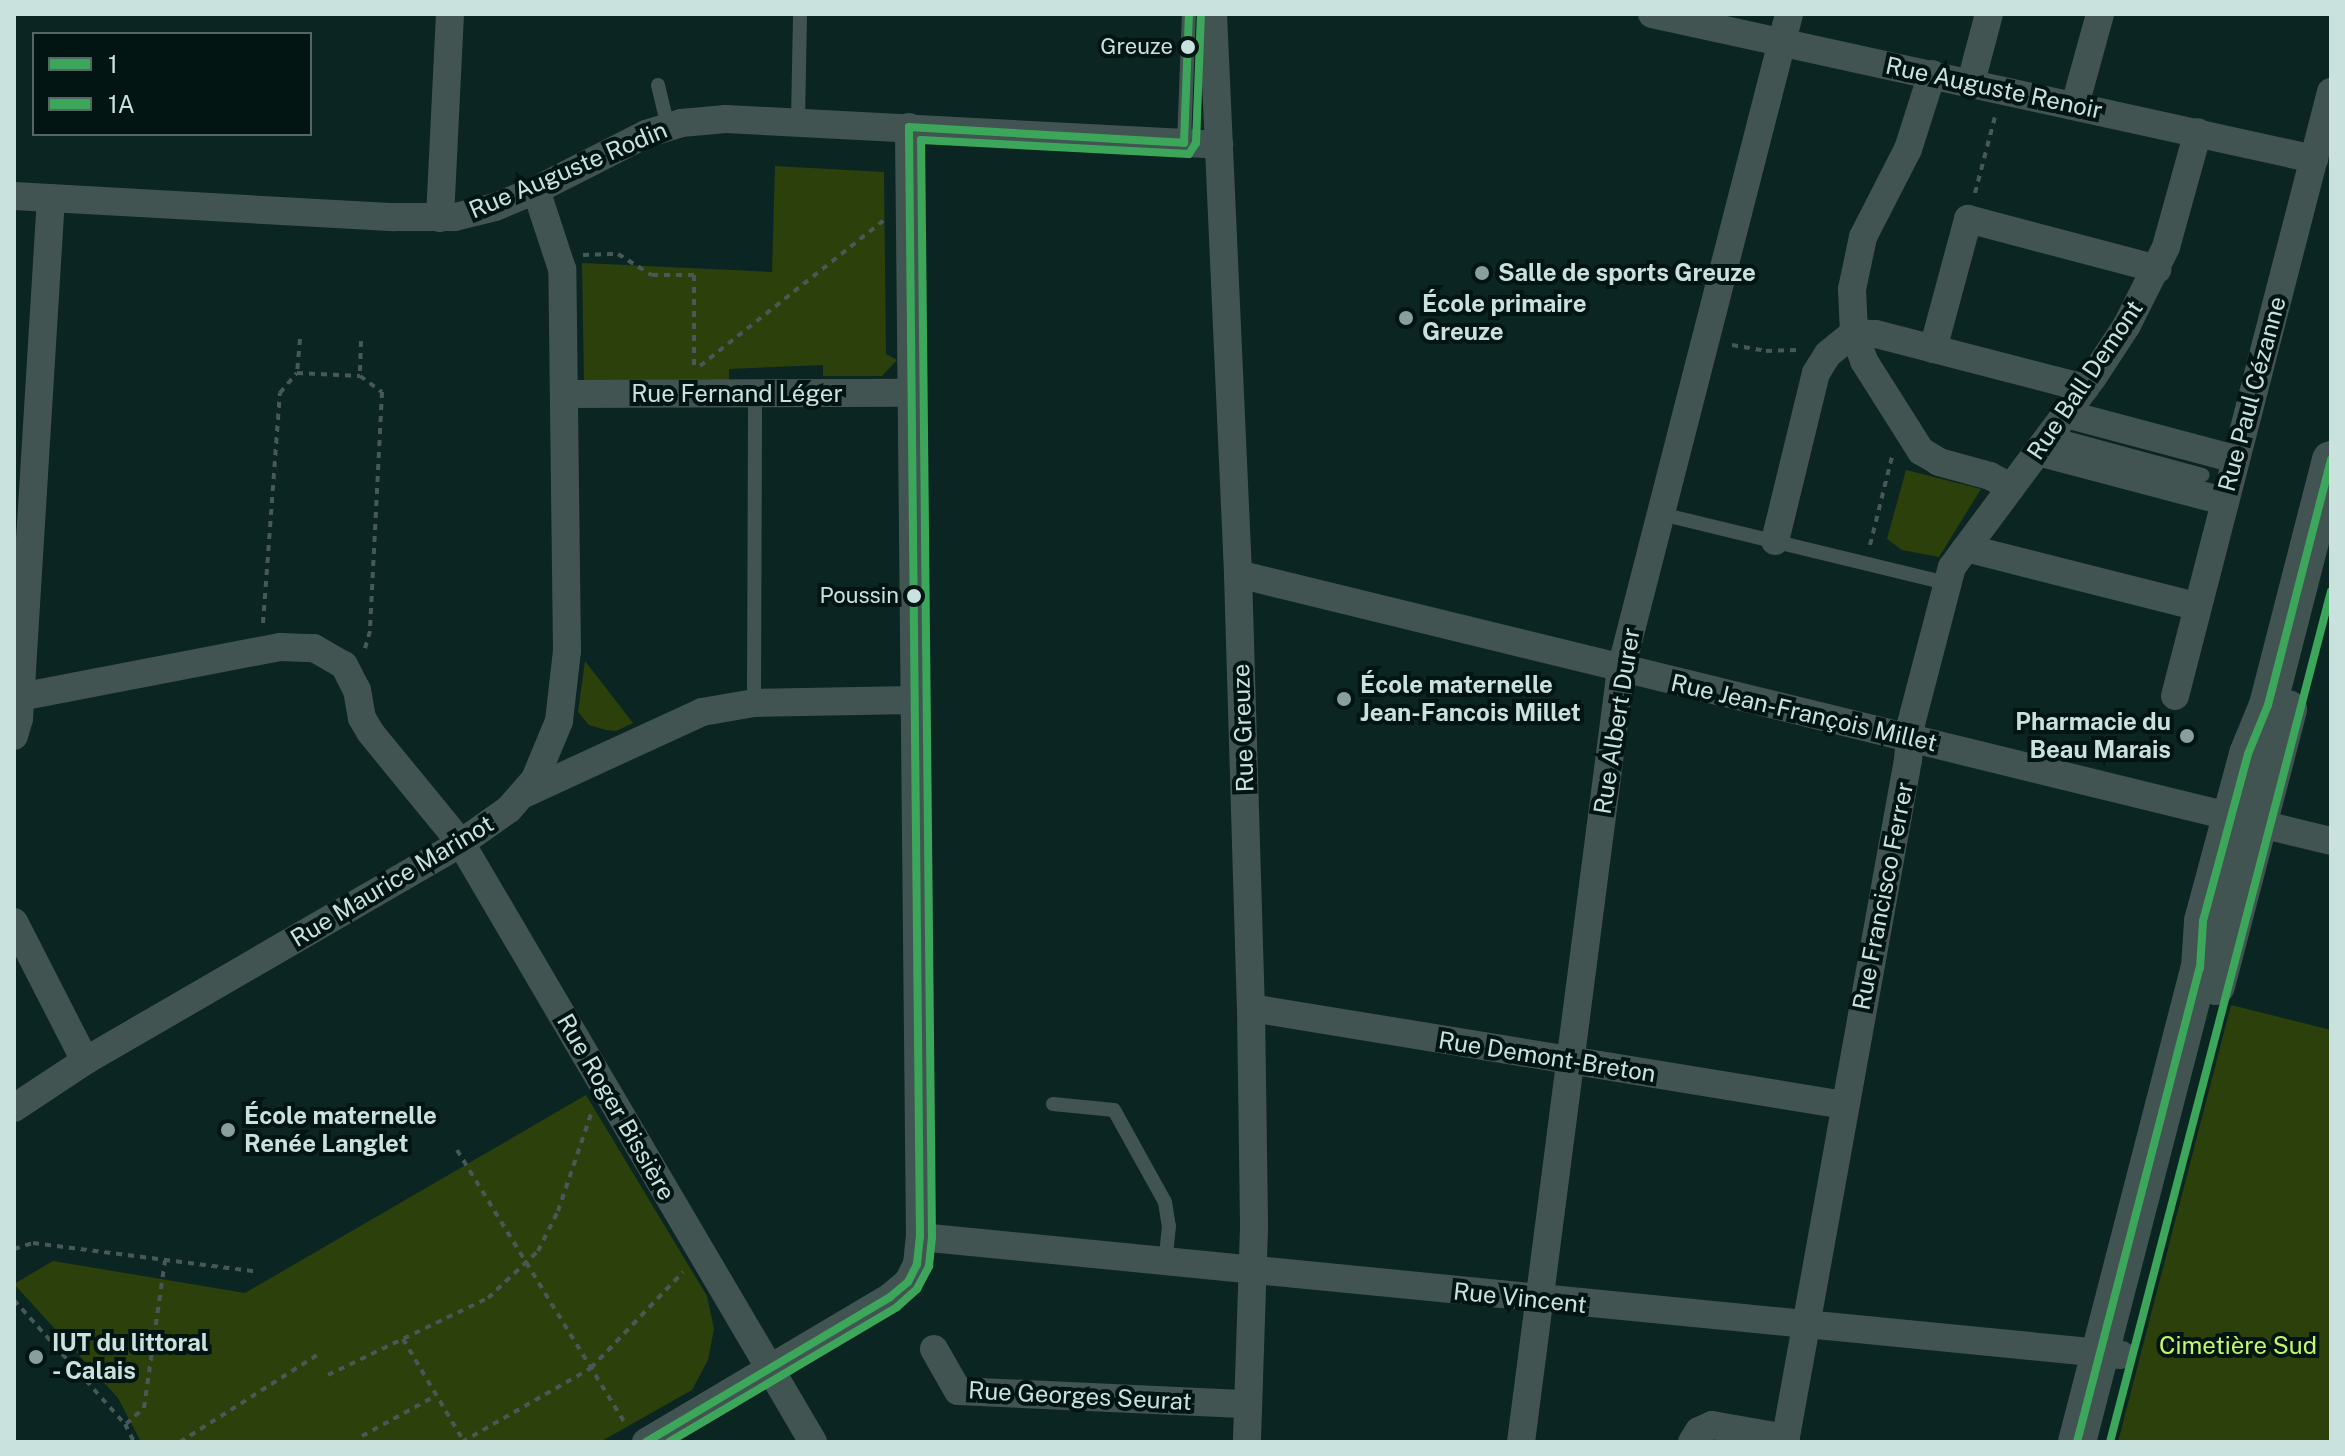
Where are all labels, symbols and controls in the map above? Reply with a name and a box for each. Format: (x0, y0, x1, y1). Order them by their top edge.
legend (32, 32, 312, 136)
place label: Greuze (1100, 34, 1173, 60)
marker: Greuze (1180, 39, 1196, 55)
text: 1 (108, 50, 118, 78)
street label: Rue Auguste Renoir (1883, 51, 2105, 125)
text: 1A (108, 90, 135, 118)
street label: Rue Auguste Rodin (464, 115, 672, 225)
place label: Salle de sports Greuze (1498, 259, 1756, 287)
marker: Salle de sports Greuze (1473, 264, 1491, 282)
place label: École primaire Greuze (1422, 290, 1587, 346)
street label: Rue Paul Cézanne (2212, 293, 2292, 495)
street label: Rue Ball Demont (2021, 295, 2149, 465)
marker: École primaire Greuze (1397, 309, 1415, 327)
street label: Rue Fernand Léger (631, 380, 843, 408)
place label: Poussin (820, 583, 899, 609)
marker: Poussin (906, 588, 922, 604)
street label: Rue Albert Durer (1588, 626, 1646, 816)
street label: Rue Greuze (1226, 663, 1260, 793)
street label: Rue Jean-François Millet (1668, 668, 1940, 758)
place label: École maternelle Jean-Fancois Millet (1360, 671, 1581, 727)
marker: École maternelle Jean-Fancois Millet (1335, 690, 1353, 708)
place label: Pharmacie du Beau Marais (2015, 708, 2171, 764)
marker: Pharmacie du Beau Marais (2178, 727, 2196, 745)
street label: Rue Francisco Ferrer (1847, 779, 1919, 1013)
street label: Rue Maurice Marinot (285, 809, 499, 953)
street label: Rue Roger Bissière (551, 1009, 681, 1205)
street label: Rue Demont-Breton (1436, 1026, 1658, 1088)
place label: École maternelle Renée Langlet (244, 1102, 437, 1158)
marker: École maternelle Renée Langlet (219, 1121, 237, 1139)
street label: Rue Vincent (1452, 1277, 1588, 1319)
place label: IUT du littoral - Calais (52, 1329, 209, 1385)
park label: Cimetière Sud (2159, 1332, 2317, 1360)
marker: IUT du littoral - Calais (27, 1348, 45, 1366)
street label: Rue Georges Seurat (967, 1376, 1193, 1416)

